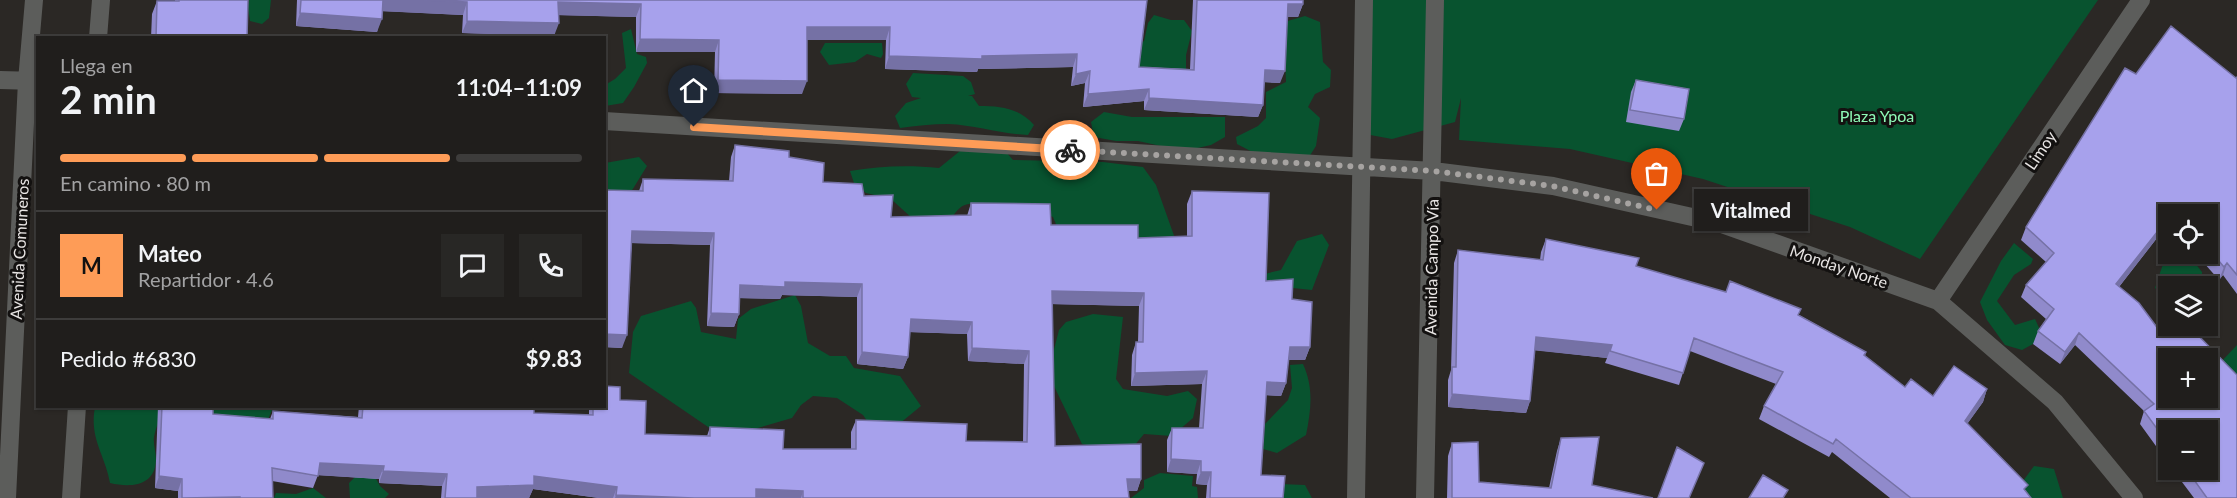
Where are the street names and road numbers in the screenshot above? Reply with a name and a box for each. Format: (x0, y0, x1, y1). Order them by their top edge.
street label: Limoy (2020, 127, 2060, 173)
street label: Avenida Comuneros (6, 178, 32, 320)
street label: Avenida Campo Vía (1420, 199, 1442, 335)
street label: Monday Norte (1788, 240, 1890, 292)

